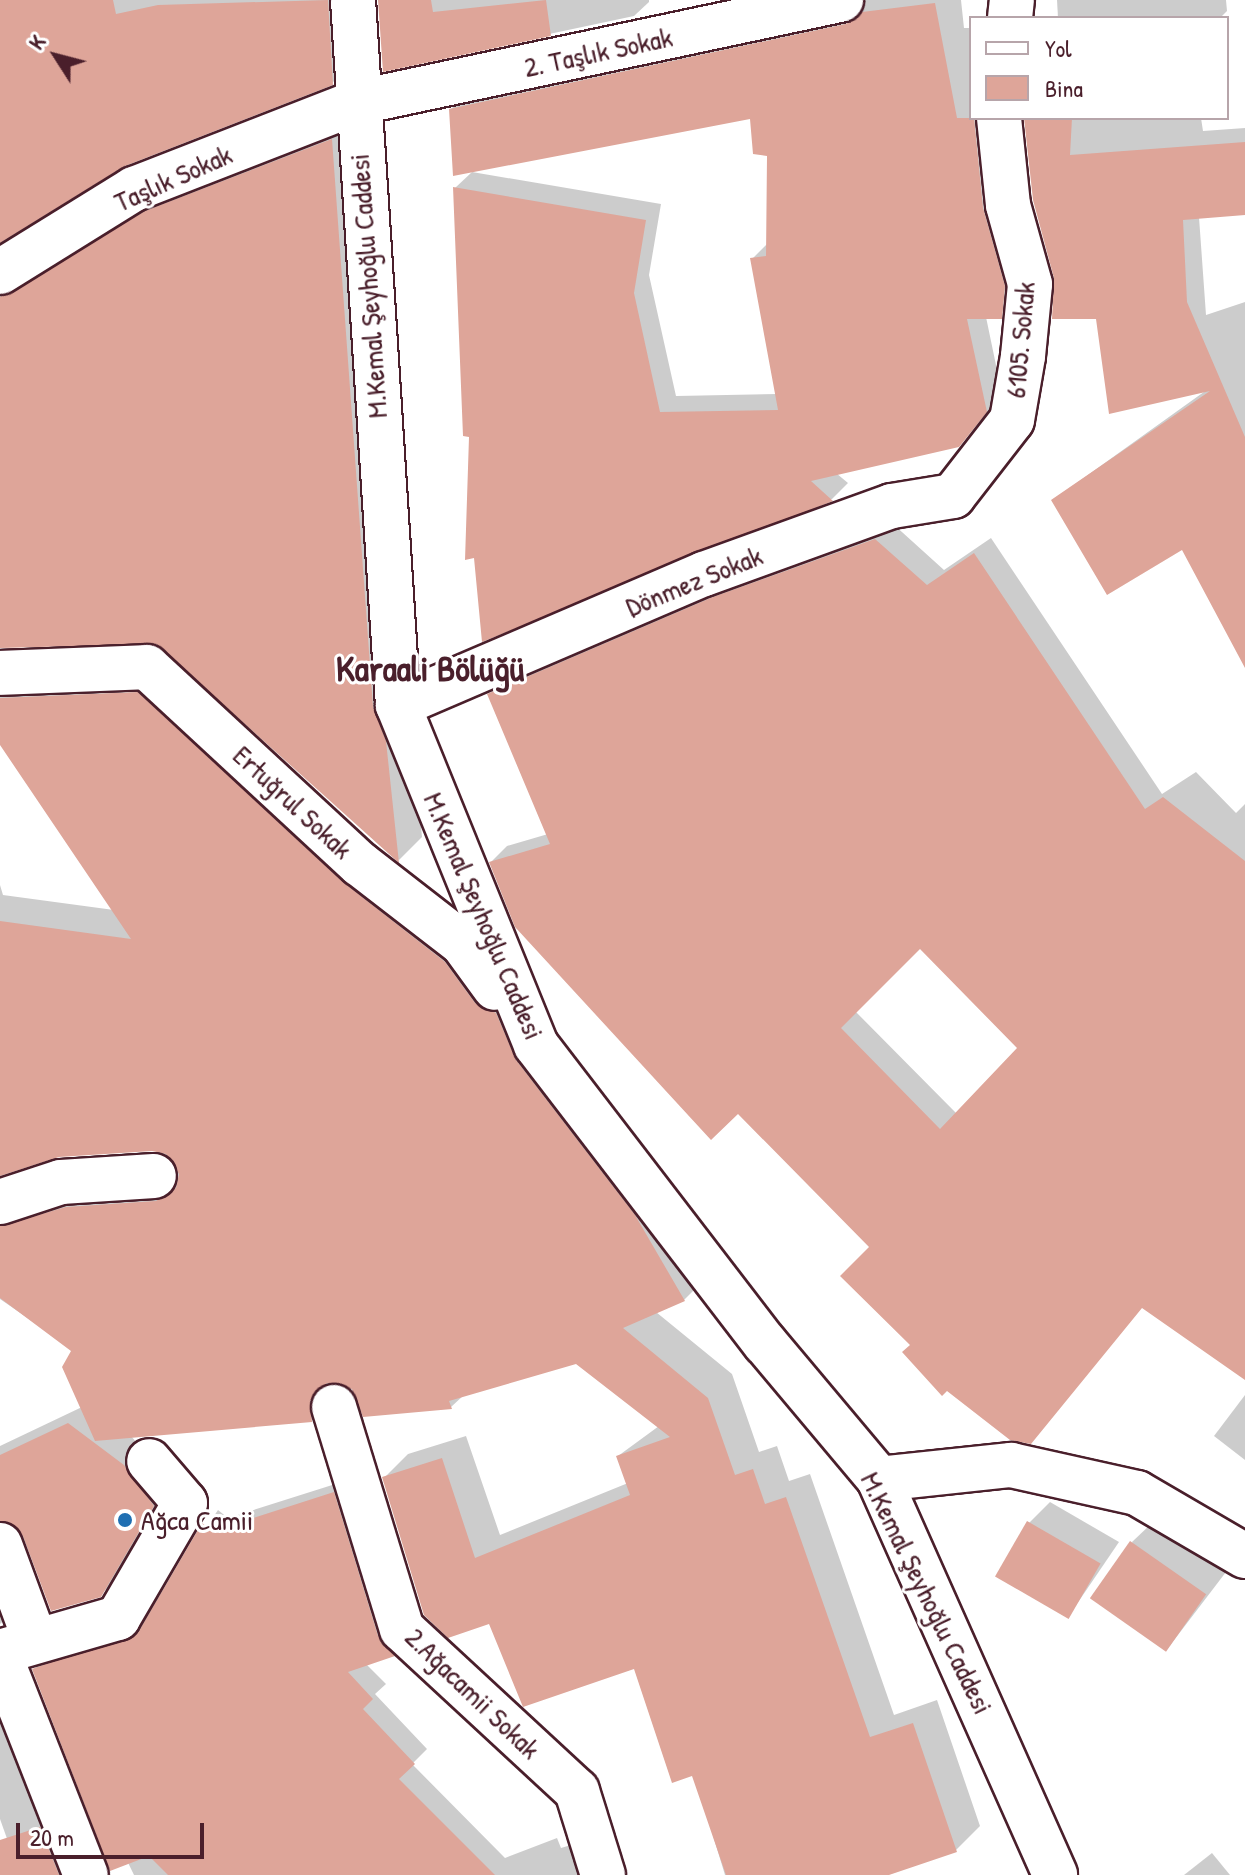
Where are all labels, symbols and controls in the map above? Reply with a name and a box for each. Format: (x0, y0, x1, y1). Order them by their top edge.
north arrow (16, 16, 96, 96)
legend (969, 16, 1229, 120)
street label: 2. Taşlık Sokak (521, 20, 675, 84)
text: K (21, 28, 52, 55)
text: Yol (1045, 32, 1072, 64)
text: Bina (1045, 72, 1083, 104)
street label: Taşlık Sokak (109, 137, 237, 219)
street label: M.Kemal Şeyhoğlu Caddesi (342, 153, 394, 419)
street label: 6105. Sokak (998, 281, 1042, 399)
street label: Dönmez Sokak (621, 538, 767, 624)
district label: Karaali Bölüğü (336, 646, 524, 690)
street label: Ertuğrul Sokak (226, 738, 360, 866)
street label: M.Kemal Şeyhoğlu Caddesi (417, 787, 551, 1045)
street label: M.Kemal Şeyhoğlu Caddesi (854, 1466, 1000, 1720)
place label: Ağca Camii (141, 1503, 253, 1537)
marker: Ağca Camii (116, 1511, 134, 1529)
street label: 2.Ağacamii Sokak (399, 1620, 547, 1766)
scale bar (20, 1807, 208, 1857)
text: 20 m (30, 1821, 74, 1853)

